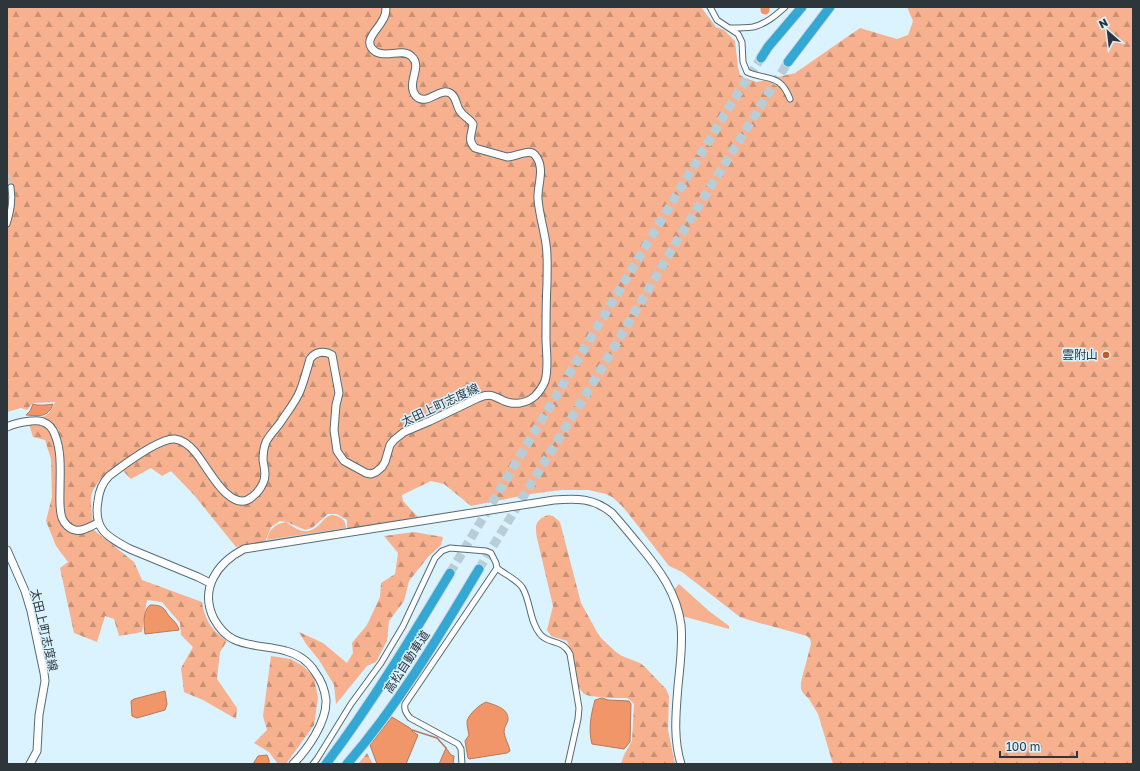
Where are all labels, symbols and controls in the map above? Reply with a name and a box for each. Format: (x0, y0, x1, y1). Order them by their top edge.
north arrow (1088, 12, 1128, 52)
text: N (1096, 15, 1110, 30)
place label: 雲附山 (1062, 347, 1098, 362)
marker: 雲附山 (1101, 350, 1111, 360)
street label: 太田上町志度線 (399, 380, 481, 429)
street label: 太田上町志度線 (28, 587, 61, 673)
street label: 高松自動車道 (381, 627, 432, 696)
scale bar (1000, 733, 1077, 759)
text: 100 m (1006, 739, 1040, 754)

